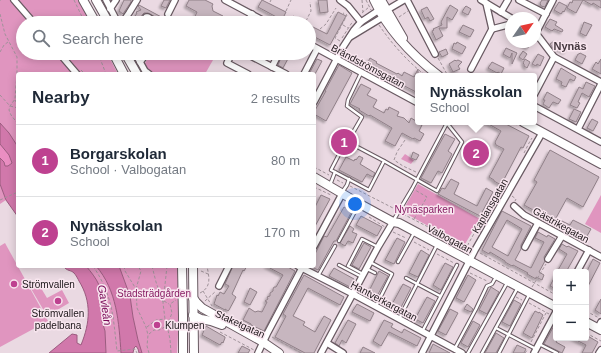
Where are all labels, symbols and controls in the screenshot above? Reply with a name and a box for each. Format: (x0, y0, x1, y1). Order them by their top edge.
north arrow (505, 12, 541, 48)
search box (16, 16, 316, 60)
icon: search (30, 27, 52, 49)
text: Search here (62, 30, 144, 47)
district label: Nynäs (553, 40, 587, 52)
street label: Brändströmsgatan (329, 42, 407, 90)
popup (415, 73, 537, 125)
text: Nynässkolan (430, 83, 522, 100)
text: Nearby (32, 88, 90, 107)
text: 2 results (251, 91, 300, 106)
text: School (430, 100, 469, 115)
pin: 1 (331, 127, 357, 157)
pin: 2 (463, 138, 489, 168)
text: Borgarskolan (70, 145, 167, 162)
text: 1 (41, 153, 49, 168)
text: 80 m (271, 153, 300, 168)
text: School · Valbogatan (70, 162, 186, 177)
street label: Kaplansgatan (470, 177, 510, 235)
your location (345, 194, 365, 214)
park label: Nynäsparken (395, 204, 453, 215)
street label: Gästrikegatan (531, 205, 591, 245)
text: Nynässkolan (70, 217, 163, 234)
street label: Valbogatan (425, 222, 475, 256)
text: 2 (41, 225, 49, 240)
text: 170 m (264, 225, 300, 240)
text: School (70, 234, 110, 249)
map controls (553, 269, 589, 341)
button: + (553, 269, 589, 305)
marker: Strömvallen (9, 279, 19, 289)
place label: Strömvallen (22, 279, 75, 290)
street label: Hantverkargatan (349, 279, 419, 323)
water label: Gavleån (96, 284, 114, 326)
park label: Stadsträdgården (117, 288, 191, 299)
marker: Strömvallen padelbana (53, 296, 63, 306)
button: − (553, 305, 589, 341)
place label: Strömvallen padelbana (32, 308, 84, 331)
street label: Staketgatan (213, 308, 267, 340)
marker: Klumpen (152, 320, 162, 330)
place label: Klumpen (165, 320, 204, 331)

